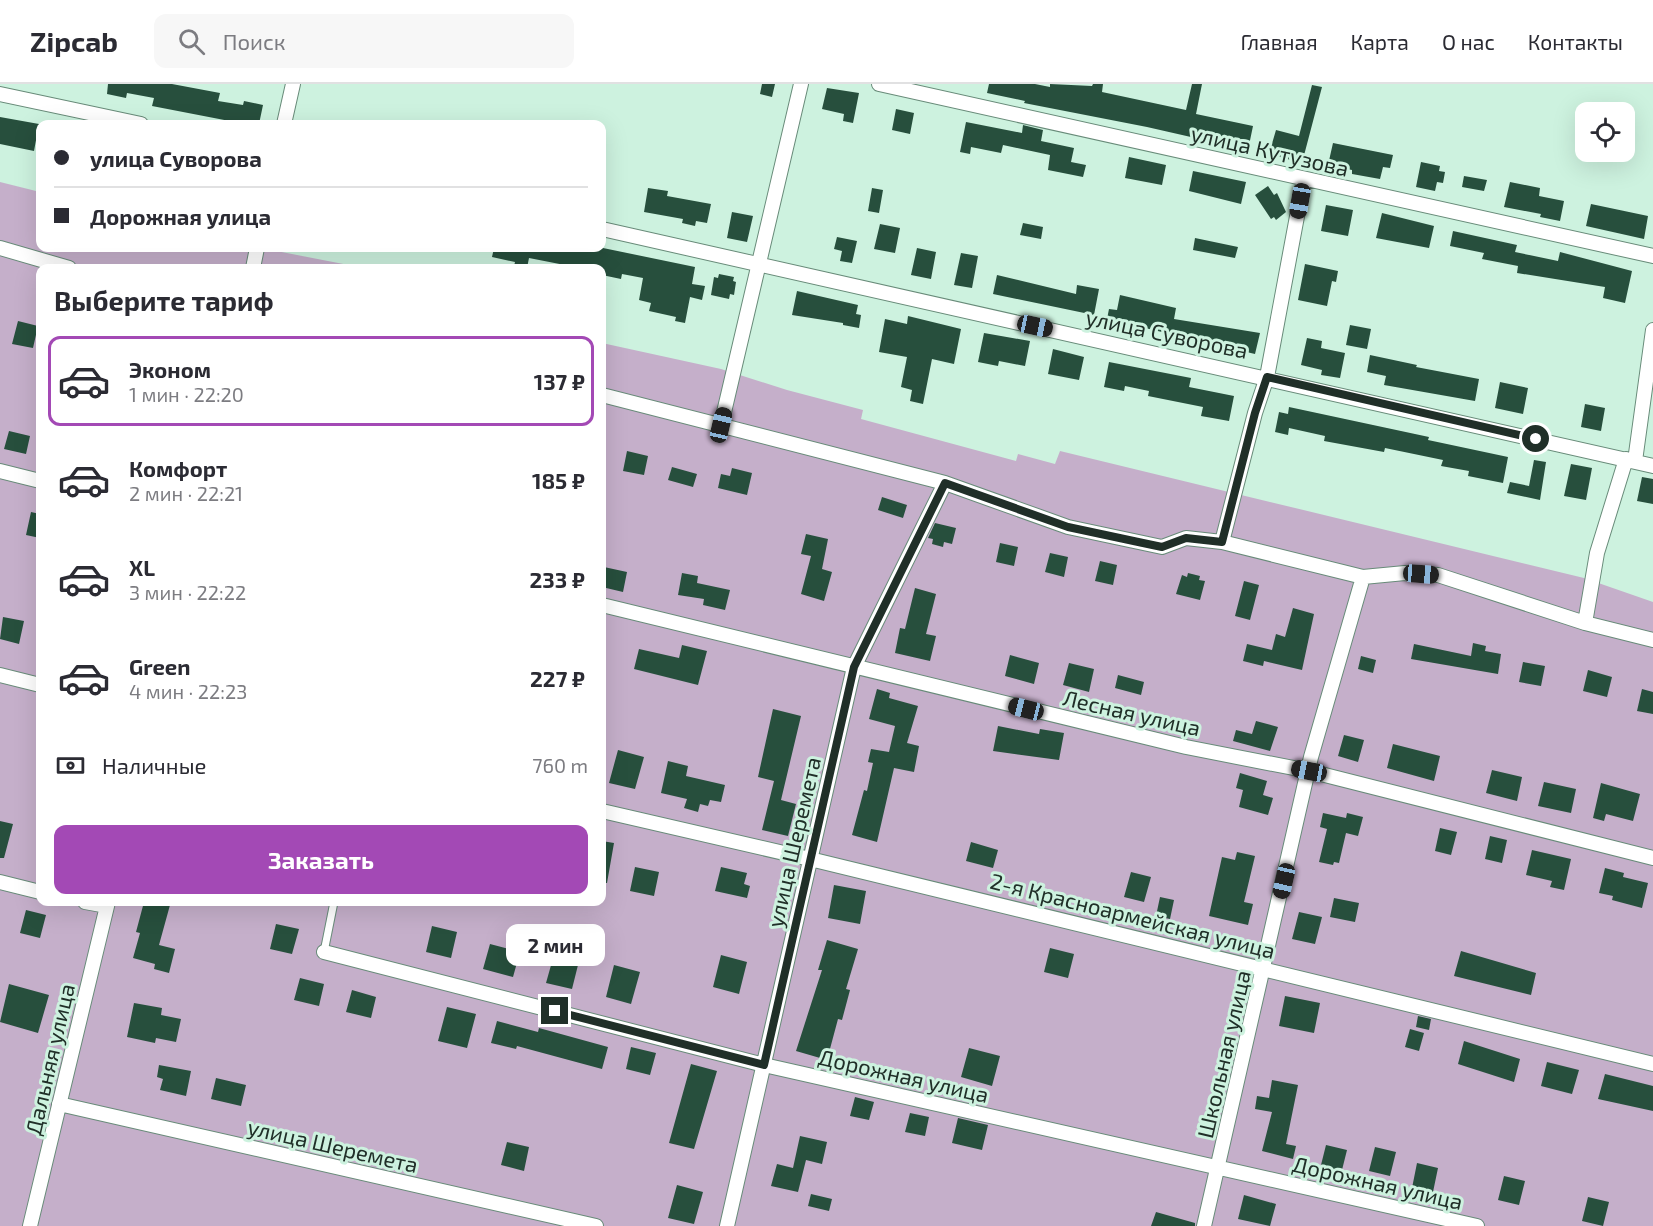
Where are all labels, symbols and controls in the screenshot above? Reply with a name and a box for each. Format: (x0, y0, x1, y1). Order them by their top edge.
search box (154, 14, 574, 68)
text: Zipcab (30, 24, 118, 58)
icon: search (175, 25, 208, 58)
text: Поиск (223, 28, 286, 54)
text: Главная (1241, 29, 1318, 54)
text: Карта (1351, 29, 1409, 54)
text: О нас (1442, 29, 1495, 54)
text: Контакты (1528, 29, 1623, 54)
map controls (1575, 102, 1635, 162)
button: locate (1575, 102, 1635, 162)
street label: улица Кутузова (1188, 119, 1351, 182)
text: улица Суворова (90, 145, 262, 171)
car (1288, 182, 1312, 220)
text: Дорожная улица (90, 203, 271, 229)
text: Выберите тариф (54, 284, 274, 316)
street label: улица Суворова (1083, 303, 1250, 364)
car (1016, 313, 1054, 339)
icon: car (57, 354, 111, 408)
text: Эконом (129, 356, 211, 382)
text: 137 ₽ (534, 368, 585, 394)
text: 1 мин · 22:20 (129, 382, 244, 406)
car (708, 405, 734, 445)
route start (1522, 425, 1549, 452)
icon: car (57, 453, 111, 507)
text: Комфорт (129, 455, 227, 481)
text: 185 ₽ (532, 467, 585, 493)
text: 2 мин · 22:21 (129, 481, 243, 505)
icon: car (57, 552, 111, 606)
text: XL (129, 554, 155, 580)
car (1402, 564, 1440, 584)
text: 233 ₽ (530, 566, 585, 592)
text: 3 мин · 22:22 (129, 580, 246, 604)
icon: car (57, 651, 111, 705)
text: Green (129, 653, 191, 679)
text: 227 ₽ (530, 665, 585, 691)
text: 4 мин · 22:23 (129, 679, 247, 703)
street label: Лесная улица (1061, 684, 1203, 741)
car (1006, 696, 1046, 722)
icon: cash (54, 749, 87, 782)
text: Наличные (102, 752, 206, 778)
text: 760 m (532, 753, 588, 777)
street label: улица Шеремета (761, 754, 826, 930)
car (1290, 759, 1328, 783)
button: Заказать (54, 825, 588, 894)
car (1271, 861, 1297, 901)
street label: 2-я Красноармейская улица (988, 867, 1278, 964)
callout: 2 мин (506, 924, 604, 966)
text: 2 мин (528, 933, 583, 957)
street label: Школьная улица (1191, 968, 1256, 1141)
street label: Дальняя улица (19, 981, 80, 1137)
route end (541, 997, 568, 1024)
street label: Дорожная улица (816, 1043, 992, 1108)
street label: улица Шеремета (245, 1113, 421, 1178)
street label: Дорожная улица (1290, 1150, 1466, 1215)

